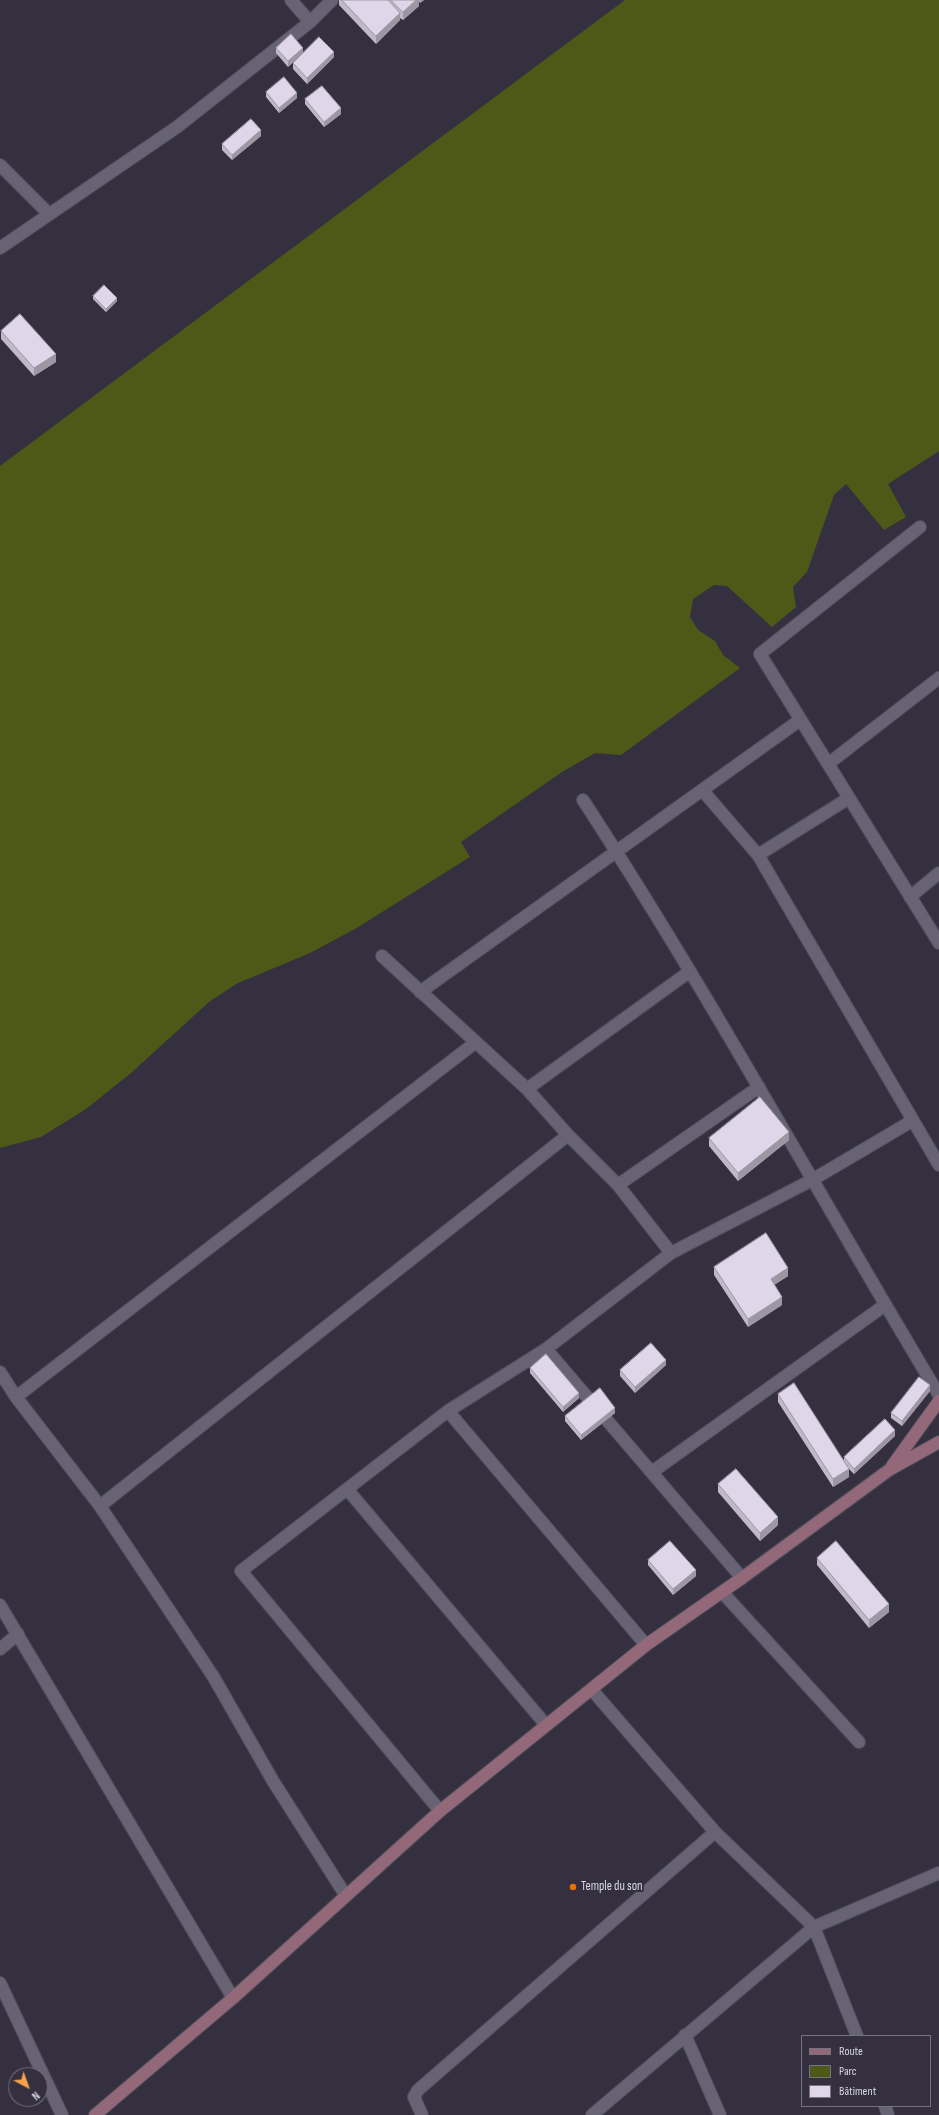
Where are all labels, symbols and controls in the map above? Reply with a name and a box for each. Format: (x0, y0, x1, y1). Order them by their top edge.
place label: Temple du son (581, 1879, 643, 1895)
marker: Temple du son (568, 1882, 578, 1892)
legend (801, 2035, 931, 2107)
text: Route (839, 2044, 863, 2059)
text: Parc (839, 2064, 857, 2079)
north arrow (8, 2067, 48, 2107)
text: Bâtiment (839, 2084, 876, 2099)
text: N (29, 2089, 42, 2103)

